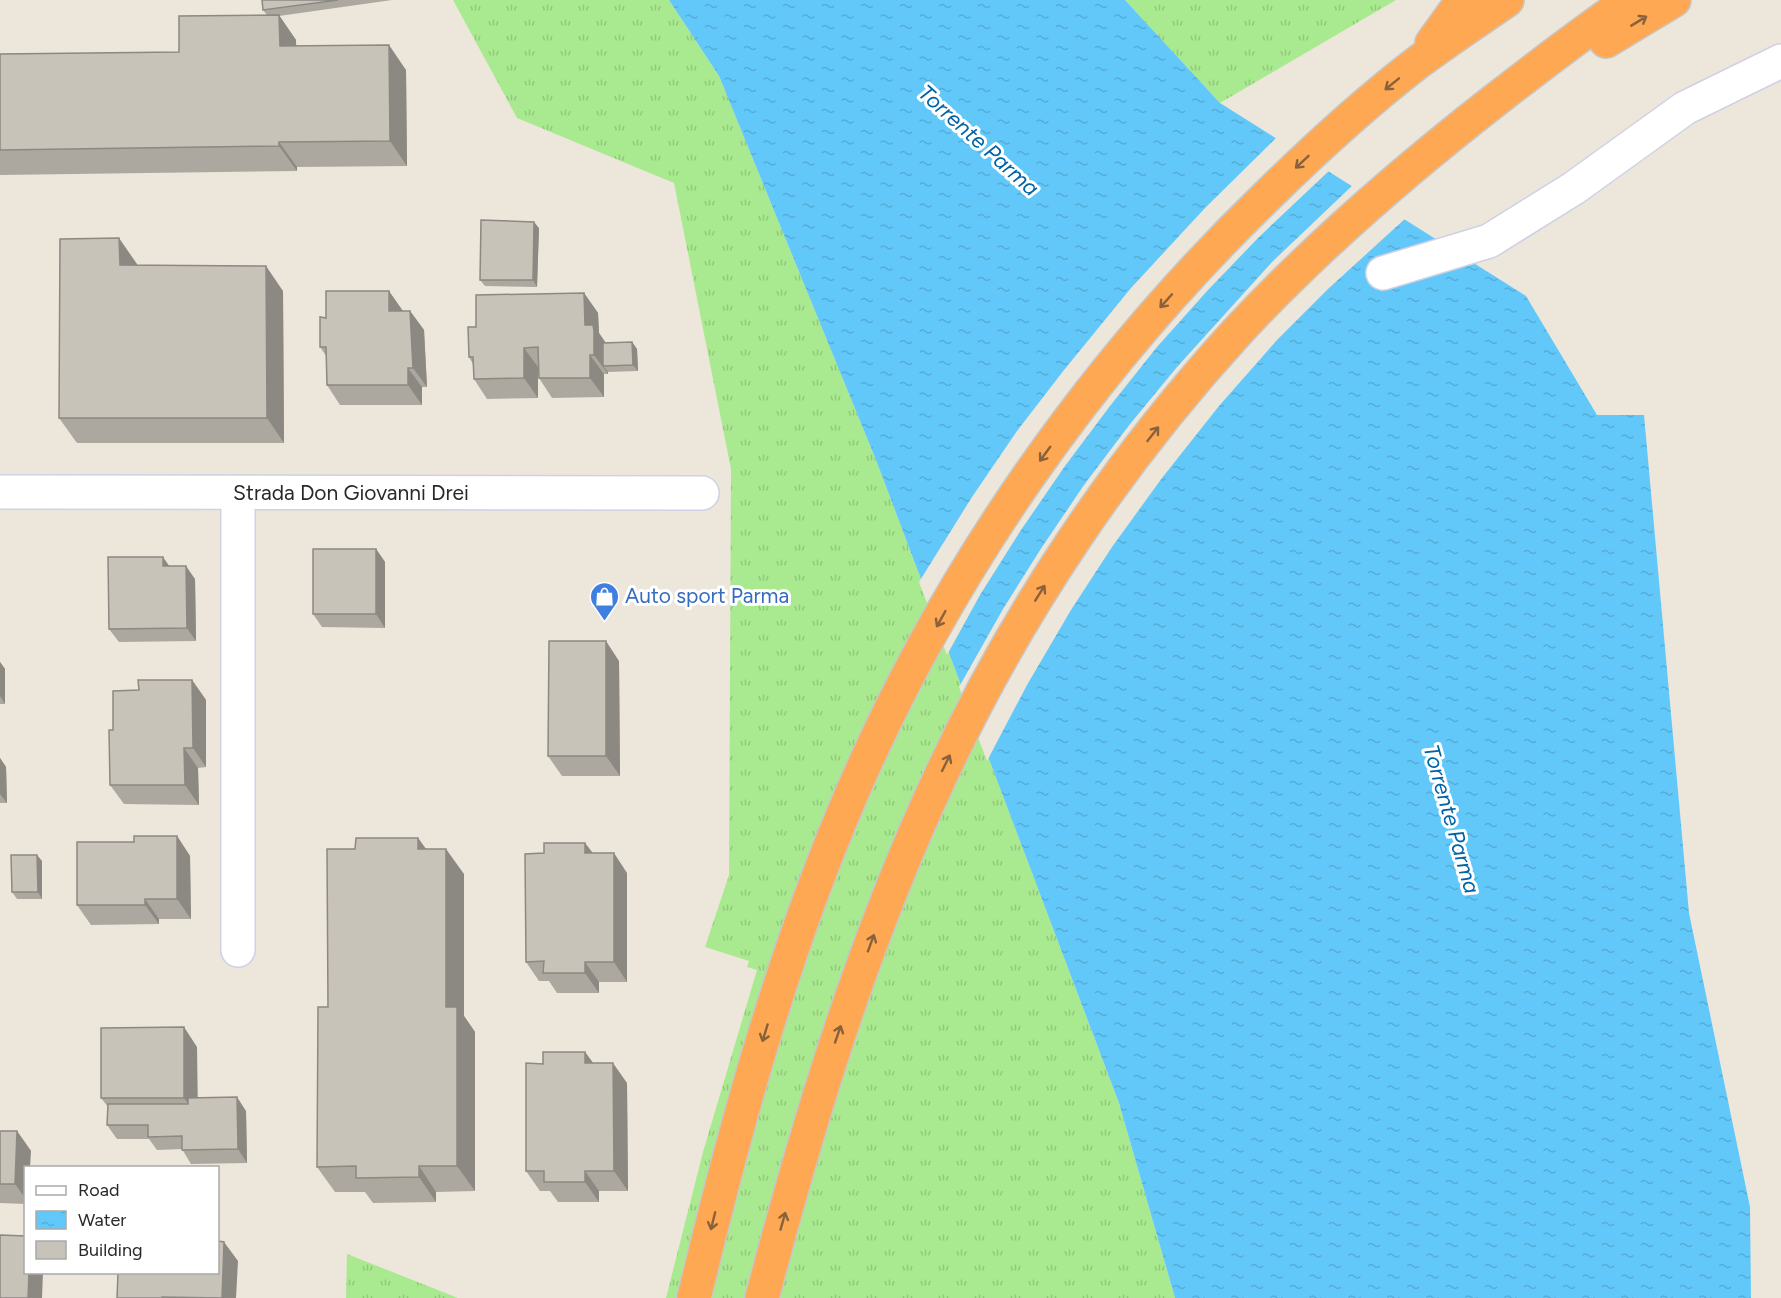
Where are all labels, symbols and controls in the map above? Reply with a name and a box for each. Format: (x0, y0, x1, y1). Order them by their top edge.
one-way arrow (1630, 14, 1647, 26)
one-way arrow (1384, 77, 1400, 90)
water label: Torrente Parma (913, 79, 1045, 202)
one-way arrow (1295, 155, 1310, 169)
one-way arrow (1159, 293, 1173, 308)
one-way arrow (1147, 426, 1159, 442)
one-way arrow (1038, 445, 1051, 461)
street label: Strada Don Giovanni Drei (233, 480, 469, 505)
shop icon: Auto sport Parma (588, 580, 620, 622)
place label: Auto sport Parma (625, 583, 789, 608)
one-way arrow (1034, 584, 1047, 601)
one-way arrow (935, 609, 946, 627)
water label: Torrente Parma (1417, 742, 1486, 897)
one-way arrow (941, 755, 953, 773)
one-way arrow (866, 934, 877, 953)
one-way arrow (759, 1023, 770, 1042)
one-way arrow (834, 1025, 845, 1044)
legend (24, 1166, 219, 1274)
text: Road (78, 1179, 119, 1201)
text: Water (78, 1209, 126, 1231)
one-way arrow (706, 1211, 718, 1230)
one-way arrow (778, 1212, 789, 1231)
text: Building (78, 1239, 143, 1261)

